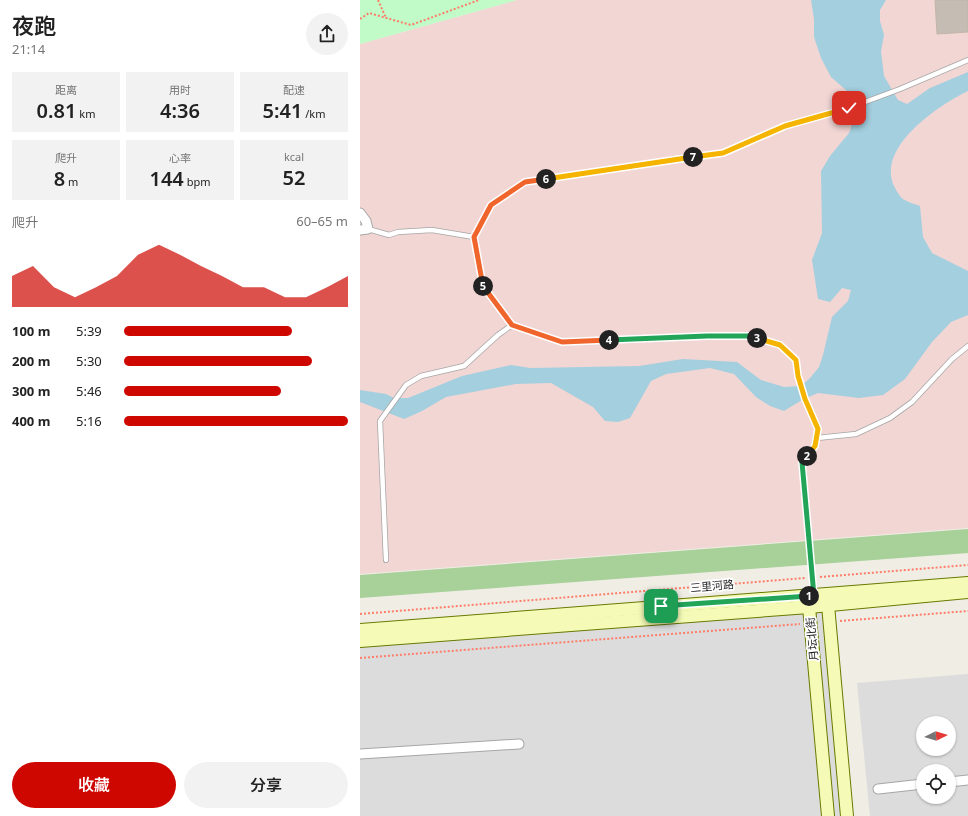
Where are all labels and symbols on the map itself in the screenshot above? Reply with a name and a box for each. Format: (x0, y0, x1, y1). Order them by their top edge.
pin (832, 91, 866, 125)
pin: 7 (683, 147, 703, 167)
pin: 6 (536, 169, 556, 189)
pin: 5 (473, 276, 493, 296)
pin: 3 (747, 328, 767, 348)
pin: 4 (599, 330, 619, 350)
pin: 2 (797, 446, 817, 466)
street label: 三里河路 (689, 576, 735, 595)
pin: 1 (799, 586, 819, 606)
pin (644, 589, 678, 623)
street label: 月坛北街 (802, 616, 821, 662)
north arrow (916, 716, 956, 756)

